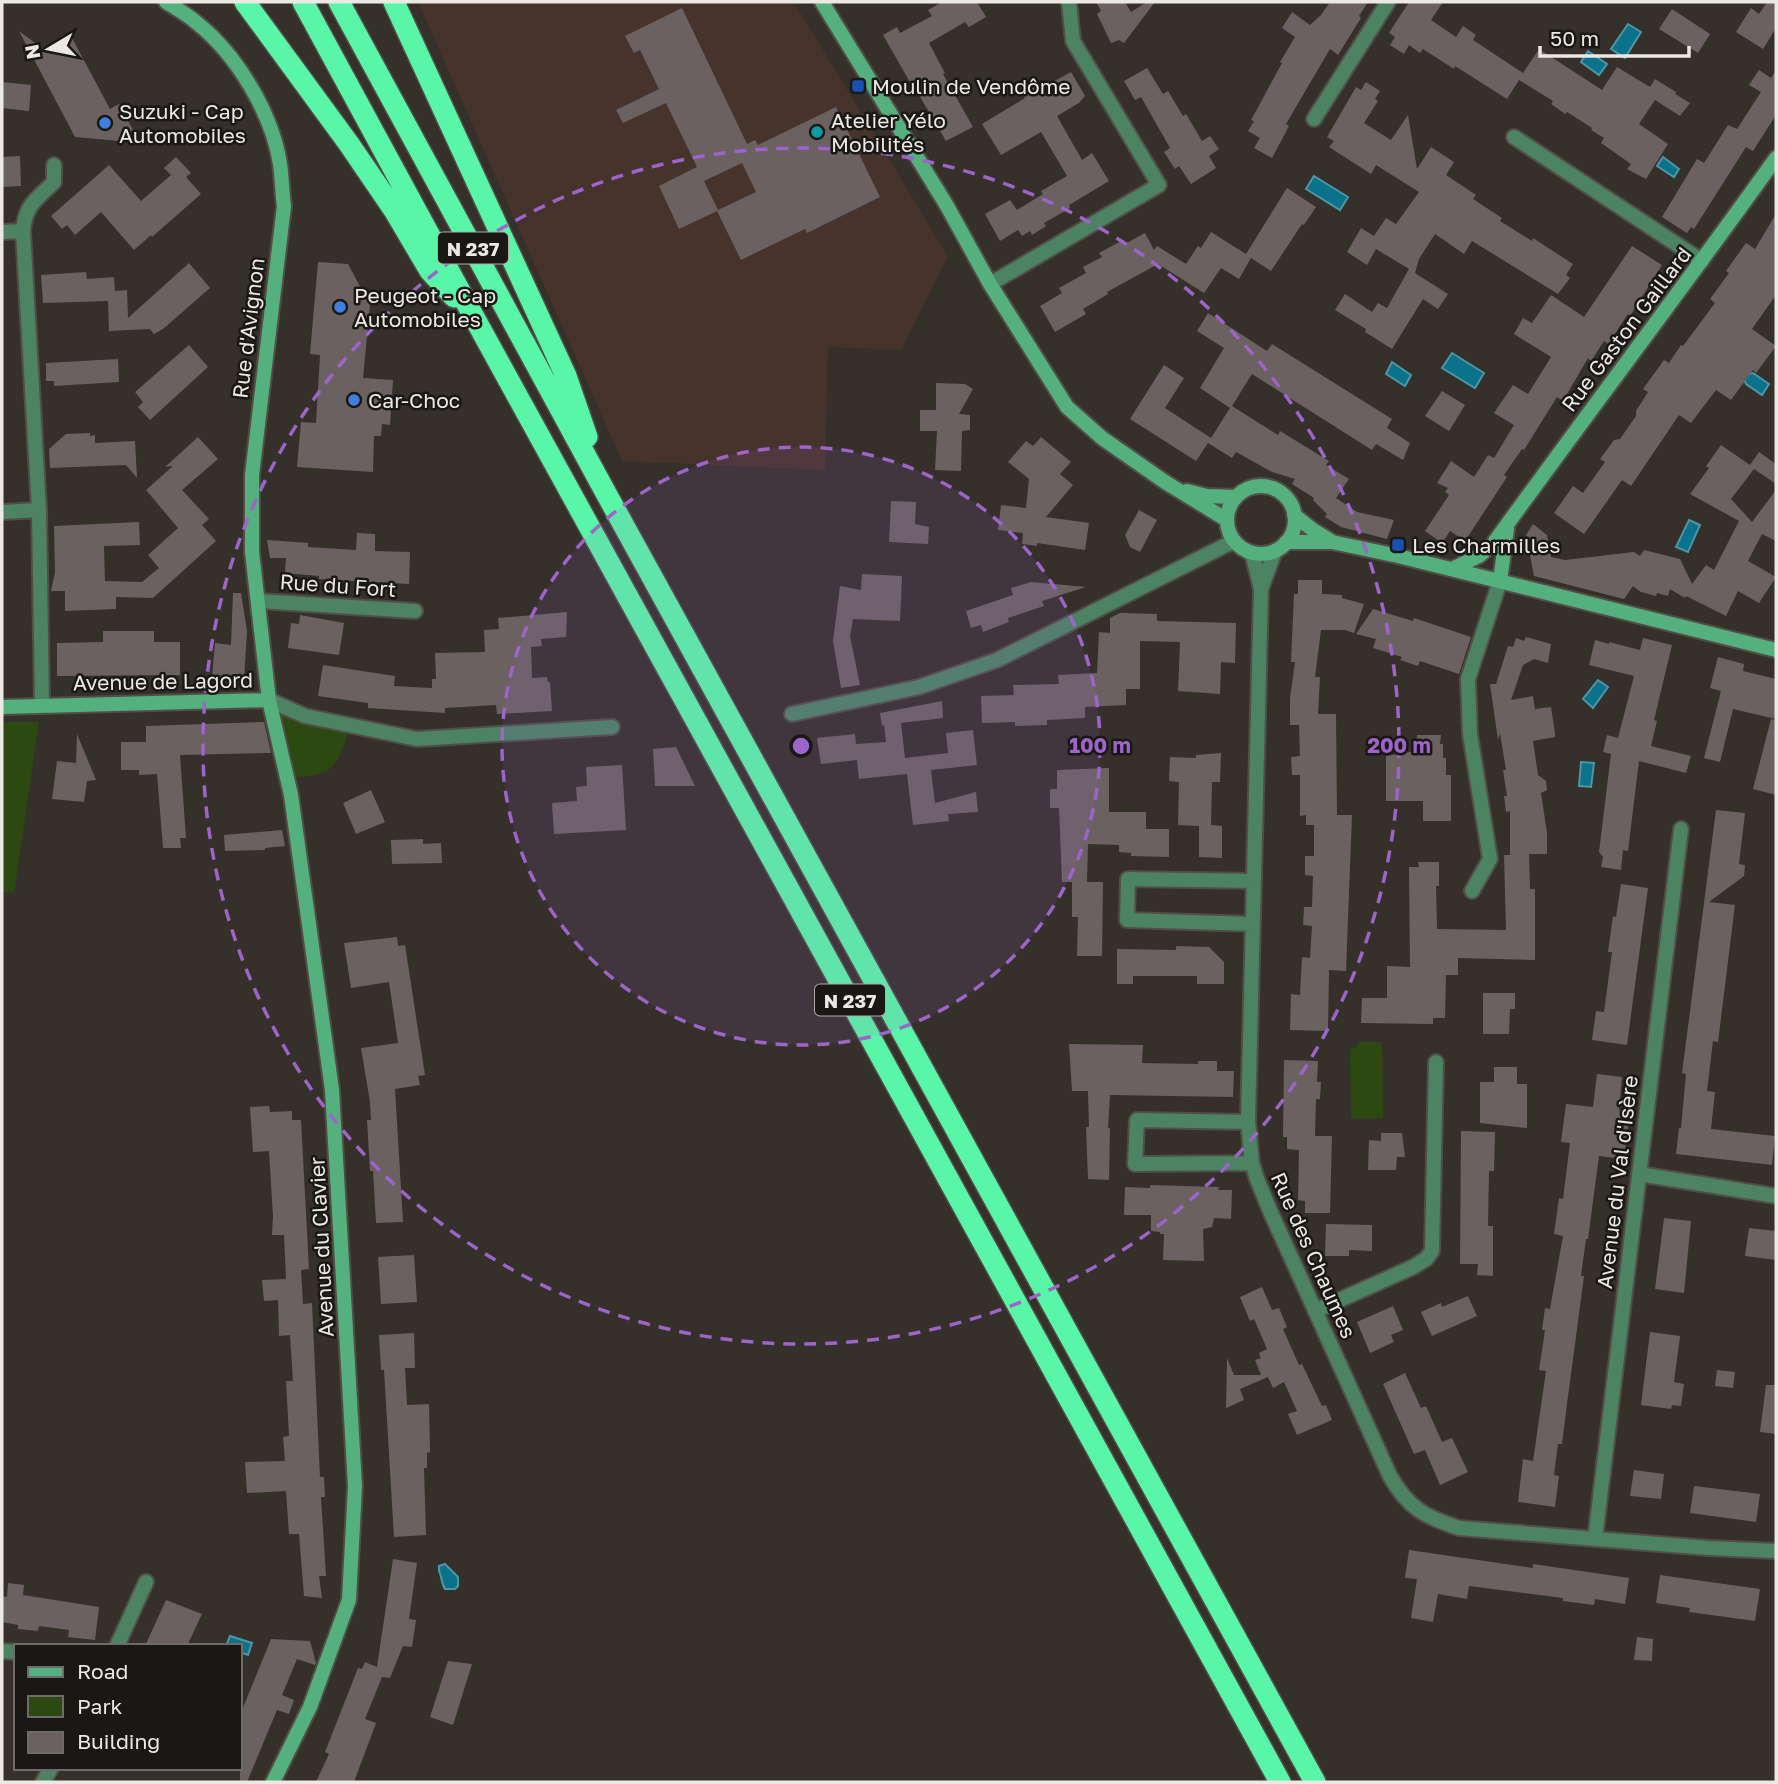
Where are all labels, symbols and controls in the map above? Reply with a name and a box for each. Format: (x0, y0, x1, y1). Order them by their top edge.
north arrow (14, 14, 84, 84)
scale bar (1540, 14, 1689, 58)
text: 50 m (1550, 25, 1599, 51)
text: N (19, 43, 44, 61)
place label: Moulin de Vendôme (872, 73, 1070, 99)
marker: Moulin de Vendôme (850, 78, 866, 94)
place label: Suzuki - Cap Automobiles (119, 98, 246, 148)
place label: Atelier Yélo Mobilités (831, 107, 946, 157)
marker: Suzuki - Cap Automobiles (97, 115, 113, 131)
marker: Atelier Yélo Mobilités (809, 124, 825, 140)
road number: N 237 (438, 232, 508, 264)
street label: Rue Gaston Gaillard (1556, 242, 1696, 416)
street label: Rue d'Avignon (226, 256, 270, 400)
place label: Peugeot - Cap Automobiles (354, 282, 496, 332)
marker: Peugeot - Cap Automobiles (332, 299, 348, 315)
place label: Car-Choc (368, 387, 460, 413)
marker: Car-Choc (346, 392, 362, 408)
place label: Les Charmilles (1412, 532, 1560, 558)
marker: Les Charmilles (1390, 537, 1406, 553)
street label: Rue du Fort (279, 568, 397, 602)
street label: Avenue de Lagord (73, 666, 253, 696)
text: 100 m (1069, 732, 1131, 758)
text: 200 m (1367, 732, 1431, 758)
centre of rings (789, 734, 813, 758)
road number: N 237 (815, 984, 885, 1016)
street label: Avenue du Val d'Isère (1591, 1074, 1643, 1290)
street label: Avenue du Clavier (303, 1156, 339, 1338)
street label: Rue des Chaumes (1266, 1168, 1362, 1342)
legend (14, 1644, 242, 1770)
text: Road (77, 1658, 128, 1684)
text: Park (77, 1693, 123, 1719)
text: Building (77, 1728, 160, 1754)

